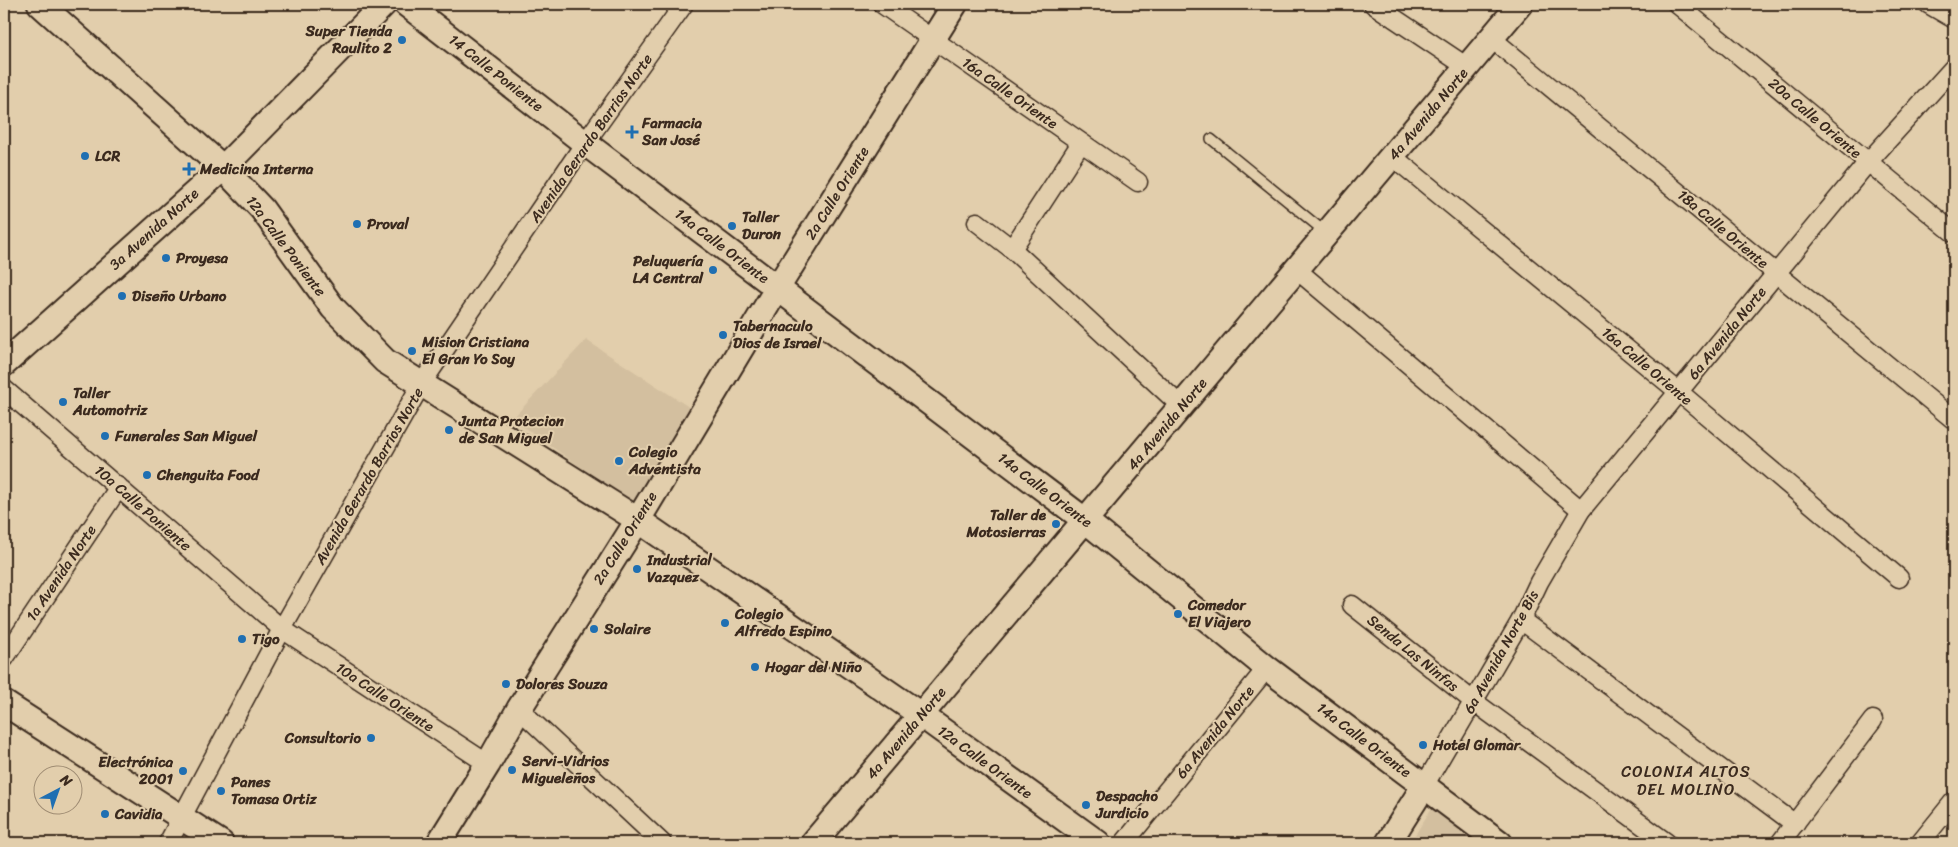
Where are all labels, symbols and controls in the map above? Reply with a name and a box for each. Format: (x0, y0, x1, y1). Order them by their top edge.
place label: Super Tienda Raulito 2 (304, 18, 392, 61)
street label: 14 Calle Poniente (443, 27, 549, 119)
marker: Super Tienda Raulito 2 (396, 34, 408, 46)
street label: Avenida Gerardo Barrios Norte (522, 48, 660, 229)
street label: 16a Calle Oriente (956, 50, 1064, 136)
street label: 4a Avenida Norte (1381, 62, 1475, 166)
street label: 20a Calle Oriente (1762, 71, 1868, 165)
place label: Farmacia San José (641, 110, 703, 153)
marker: Farmacia San José (626, 126, 638, 138)
street label: 2a Calle Oriente (798, 141, 876, 245)
place label: LCR (95, 143, 120, 169)
marker: LCR (79, 150, 91, 162)
place label: Medicina Interna (199, 156, 314, 182)
marker: Medicina Interna (182, 162, 196, 176)
street label: 3a Avenida Norte (103, 181, 205, 277)
street label: 18a Calle Oriente (1671, 183, 1775, 275)
street label: 12a Calle Poniente (239, 190, 333, 303)
street label: 14a Calle Oriente (669, 201, 775, 291)
place label: Taller Duron (742, 204, 782, 247)
place label: Proval (367, 211, 409, 237)
marker: Proval (351, 218, 363, 230)
marker: Taller Duron (726, 220, 738, 232)
place label: Proyesa (176, 245, 229, 271)
place label: Peluquería LA Central (633, 248, 704, 291)
marker: Proyesa (160, 252, 172, 264)
marker: Peluquería LA Central (707, 264, 719, 276)
street label: 6a Avenida Norte (1681, 281, 1773, 385)
place label: Diseño Urbano (132, 283, 227, 309)
marker: Diseño Urbano (116, 290, 128, 302)
place label: Tabernaculo Dios de Israel (733, 313, 822, 356)
street label: 16a Calle Oriente (1596, 320, 1698, 412)
place label: Mision Cristiana El Gran Yo Soy (421, 329, 530, 372)
marker: Tabernaculo Dios de Israel (717, 329, 729, 341)
marker: Mision Cristiana El Gran Yo Soy (406, 345, 418, 357)
street label: 4a Avenida Norte (1120, 372, 1214, 476)
place label: Taller Automotriz (72, 380, 148, 423)
street label: Avenida Gerardo Barrios Norte (307, 382, 431, 571)
marker: Taller Automotriz (57, 396, 69, 408)
place label: Junta Protecion de San Miguel (458, 408, 565, 451)
place label: Funerales San Miguel (114, 423, 258, 449)
marker: Junta Protecion de San Miguel (443, 424, 455, 436)
marker: Funerales San Miguel (99, 430, 111, 442)
place label: Colegio Adventista (628, 439, 701, 482)
street label: 14a Calle Oriente (992, 445, 1098, 535)
marker: Colegio Adventista (613, 455, 625, 467)
street label: 10a Calle Poniente (88, 458, 198, 558)
place label: Chenguita Food (156, 462, 260, 488)
marker: Chenguita Food (141, 469, 153, 481)
street label: 2a Calle Oriente (586, 486, 664, 590)
place label: Taller de Motosierras (965, 502, 1047, 545)
marker: Taller de Motosierras (1050, 518, 1062, 530)
street label: 1a Avenida Norte (19, 519, 103, 627)
place label: Industrial Vazquez (646, 547, 712, 590)
marker: Industrial Vazquez (631, 563, 643, 575)
street label: 6a Avenida Norte Bis (1456, 585, 1546, 719)
place label: Comedor El Viajero (1187, 592, 1251, 635)
place label: Colegio Alfredo Espino (734, 601, 832, 644)
marker: Comedor El Viajero (1172, 608, 1184, 620)
street label: Senda Las Ninfas (1361, 608, 1465, 699)
place label: Solaire (603, 616, 651, 642)
marker: Colegio Alfredo Espino (719, 617, 731, 629)
marker: Solaire (588, 623, 600, 635)
place label: Tigo (252, 626, 280, 652)
marker: Tigo (236, 633, 248, 645)
place label: Hogar del Niño (764, 654, 862, 680)
street label: 10a Calle Oriente (330, 655, 440, 739)
marker: Hogar del Niño (749, 661, 761, 673)
place label: Dolores Souza (516, 671, 608, 697)
marker: Dolores Souza (500, 678, 512, 690)
street label: 6a Avenida Norte (1169, 680, 1261, 784)
street label: 4a Avenida Norte (859, 681, 953, 785)
street label: 14a Calle Oriente (1311, 695, 1417, 785)
street label: 12a Calle Oriente (932, 718, 1038, 806)
place label: Consultorio (284, 725, 361, 751)
marker: Consultorio (365, 732, 377, 744)
place label: Hotel Glomar (1432, 732, 1522, 758)
marker: Hotel Glomar (1417, 739, 1429, 751)
place label: Servi-Vidrios Migueleños (521, 748, 610, 791)
place label: Electrónica 2001 (98, 749, 174, 792)
district label: COLONIA ALTOS DEL MOLINO (1621, 757, 1751, 804)
north arrow (32, 764, 82, 814)
marker: Servi-Vidrios Migueleños (506, 764, 518, 776)
marker: Electrónica 2001 (177, 765, 189, 777)
text: N (54, 767, 78, 793)
place label: Panes Tomasa Ortiz (231, 769, 318, 812)
place label: Despacho Jurdicio (1095, 783, 1158, 826)
marker: Panes Tomasa Ortiz (215, 785, 227, 797)
marker: Despacho Jurdicio (1080, 799, 1092, 811)
place label: Cavidia (114, 801, 163, 827)
marker: Cavidia (99, 808, 111, 820)

